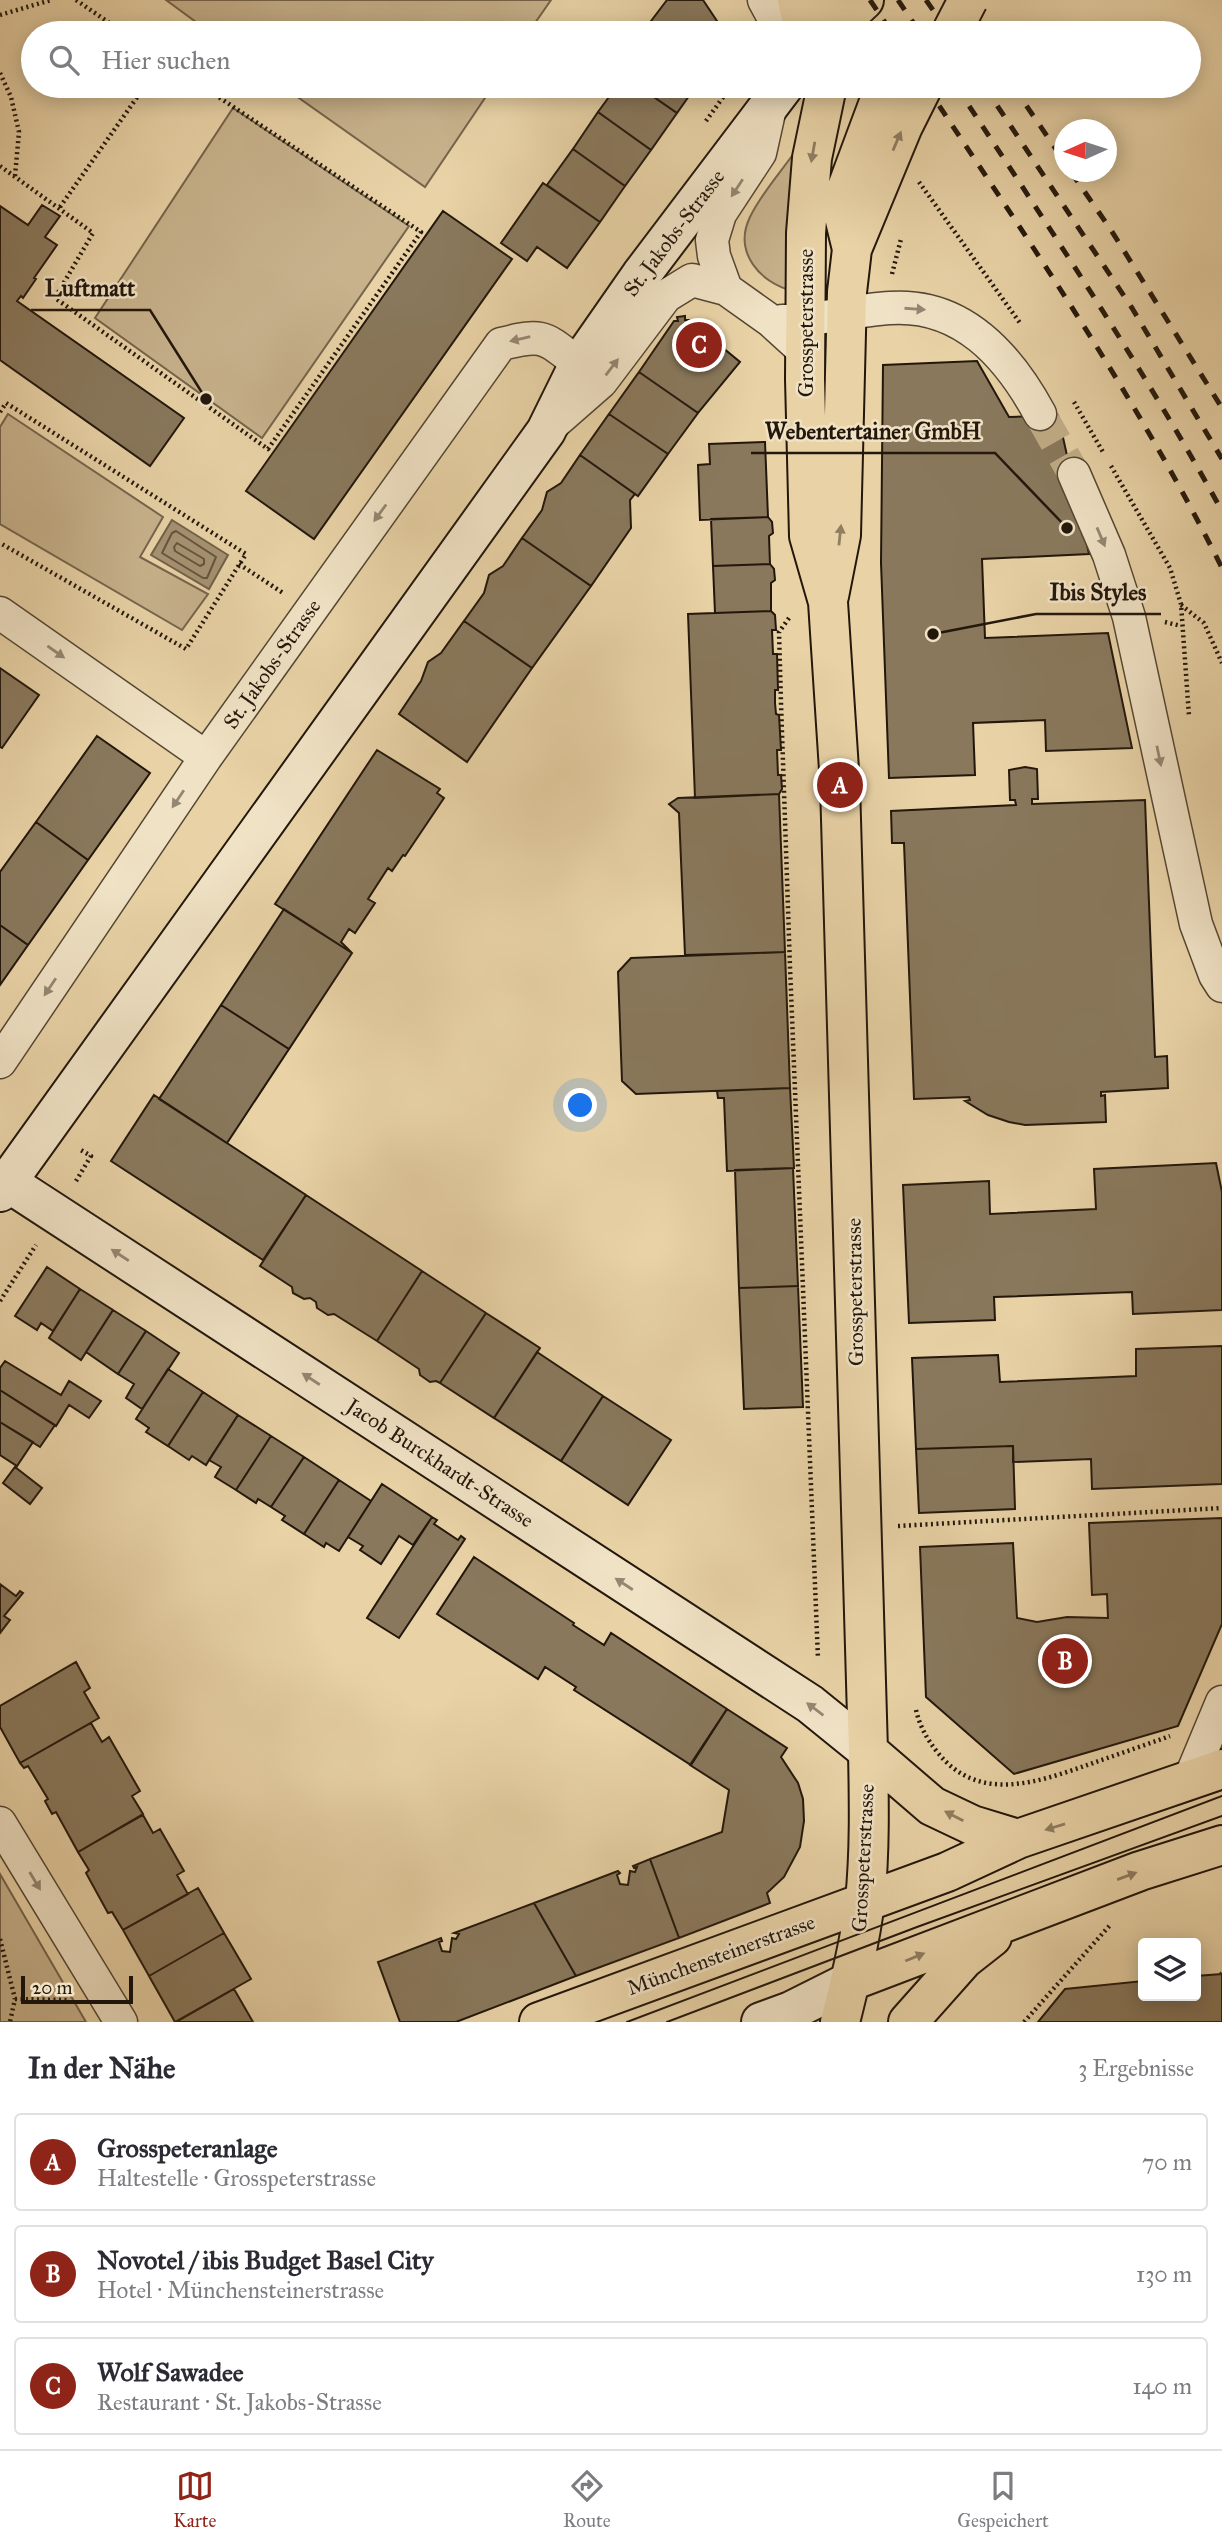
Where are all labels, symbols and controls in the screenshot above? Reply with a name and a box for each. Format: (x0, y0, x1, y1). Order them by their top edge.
search box (21, 21, 1201, 98)
icon: search (45, 41, 83, 79)
text: Hier suchen (101, 44, 230, 76)
north arrow (1054, 119, 1117, 182)
one-way arrow (891, 130, 902, 151)
one-way arrow (807, 141, 818, 163)
street label: St. Jakobs-Strasse (618, 164, 730, 302)
one-way arrow (731, 178, 744, 197)
street label: Grosspeterstrasse (793, 249, 819, 397)
callout: Luftmatt (31, 266, 150, 310)
text: Luftmatt (45, 274, 136, 302)
one-way arrow (904, 303, 926, 314)
pin: C (676, 319, 722, 371)
one-way arrow (509, 334, 531, 345)
one-way arrow (605, 358, 619, 376)
callout: Webentertainer GmbH (751, 409, 995, 453)
text: Webentertainer GmbH (765, 417, 981, 445)
one-way arrow (373, 504, 387, 522)
one-way arrow (835, 523, 846, 545)
one-way arrow (1096, 526, 1107, 547)
callout: Ibis Styles (1036, 570, 1161, 614)
text: Ibis Styles (1050, 578, 1147, 607)
street label: St. Jakobs-Strasse (218, 594, 326, 734)
one-way arrow (47, 645, 65, 659)
one-way arrow (1154, 745, 1165, 767)
pin: A (817, 759, 863, 811)
one-way arrow (171, 790, 185, 808)
one-way arrow (44, 977, 57, 997)
your location (563, 1088, 597, 1122)
street label: Grosspeterstrasse (841, 1217, 869, 1366)
one-way arrow (111, 1248, 130, 1261)
one-way arrow (301, 1373, 320, 1386)
street label: Jacob Burckhardt-Strasse (340, 1392, 539, 1533)
one-way arrow (615, 1577, 634, 1590)
pin: B (1042, 1635, 1088, 1687)
one-way arrow (806, 1701, 824, 1716)
street label: Grosspeterstrasse (846, 1783, 880, 1933)
one-way arrow (944, 1810, 964, 1821)
one-way arrow (1044, 1823, 1065, 1833)
one-way arrow (1117, 1870, 1138, 1881)
one-way arrow (29, 1871, 42, 1890)
street label: Münchensteinerstrasse (623, 1909, 819, 2001)
map controls (1138, 1938, 1201, 2001)
button: layers (1138, 1938, 1201, 2001)
one-way arrow (904, 1951, 925, 1962)
scale bar (21, 1973, 133, 2005)
text: 20 m (32, 1976, 73, 1999)
text: In der Nähe (28, 2050, 176, 2086)
text: 3 Ergebnisse (1078, 2054, 1194, 2082)
text: Grosspeteranlage (97, 2132, 278, 2164)
text: A (45, 2148, 61, 2176)
text: 70 m (1142, 2148, 1192, 2176)
text: Haltestelle · Grosspeterstrasse (97, 2164, 376, 2192)
text: Novotel / ibis Budget Basel City (97, 2244, 433, 2276)
text: B (45, 2260, 61, 2288)
text: 130 m (1136, 2260, 1192, 2288)
text: Hotel · Münchensteinerstrasse (97, 2276, 384, 2304)
text: Wolf Sawadee (97, 2356, 244, 2388)
text: C (45, 2372, 61, 2400)
text: 140 m (1132, 2372, 1192, 2400)
text: Restaurant · St. Jakobs-Strasse (97, 2388, 382, 2416)
tab: Karte (173, 2467, 217, 2532)
tab: Route (563, 2467, 611, 2532)
tab: Gespeichert (957, 2467, 1049, 2532)

